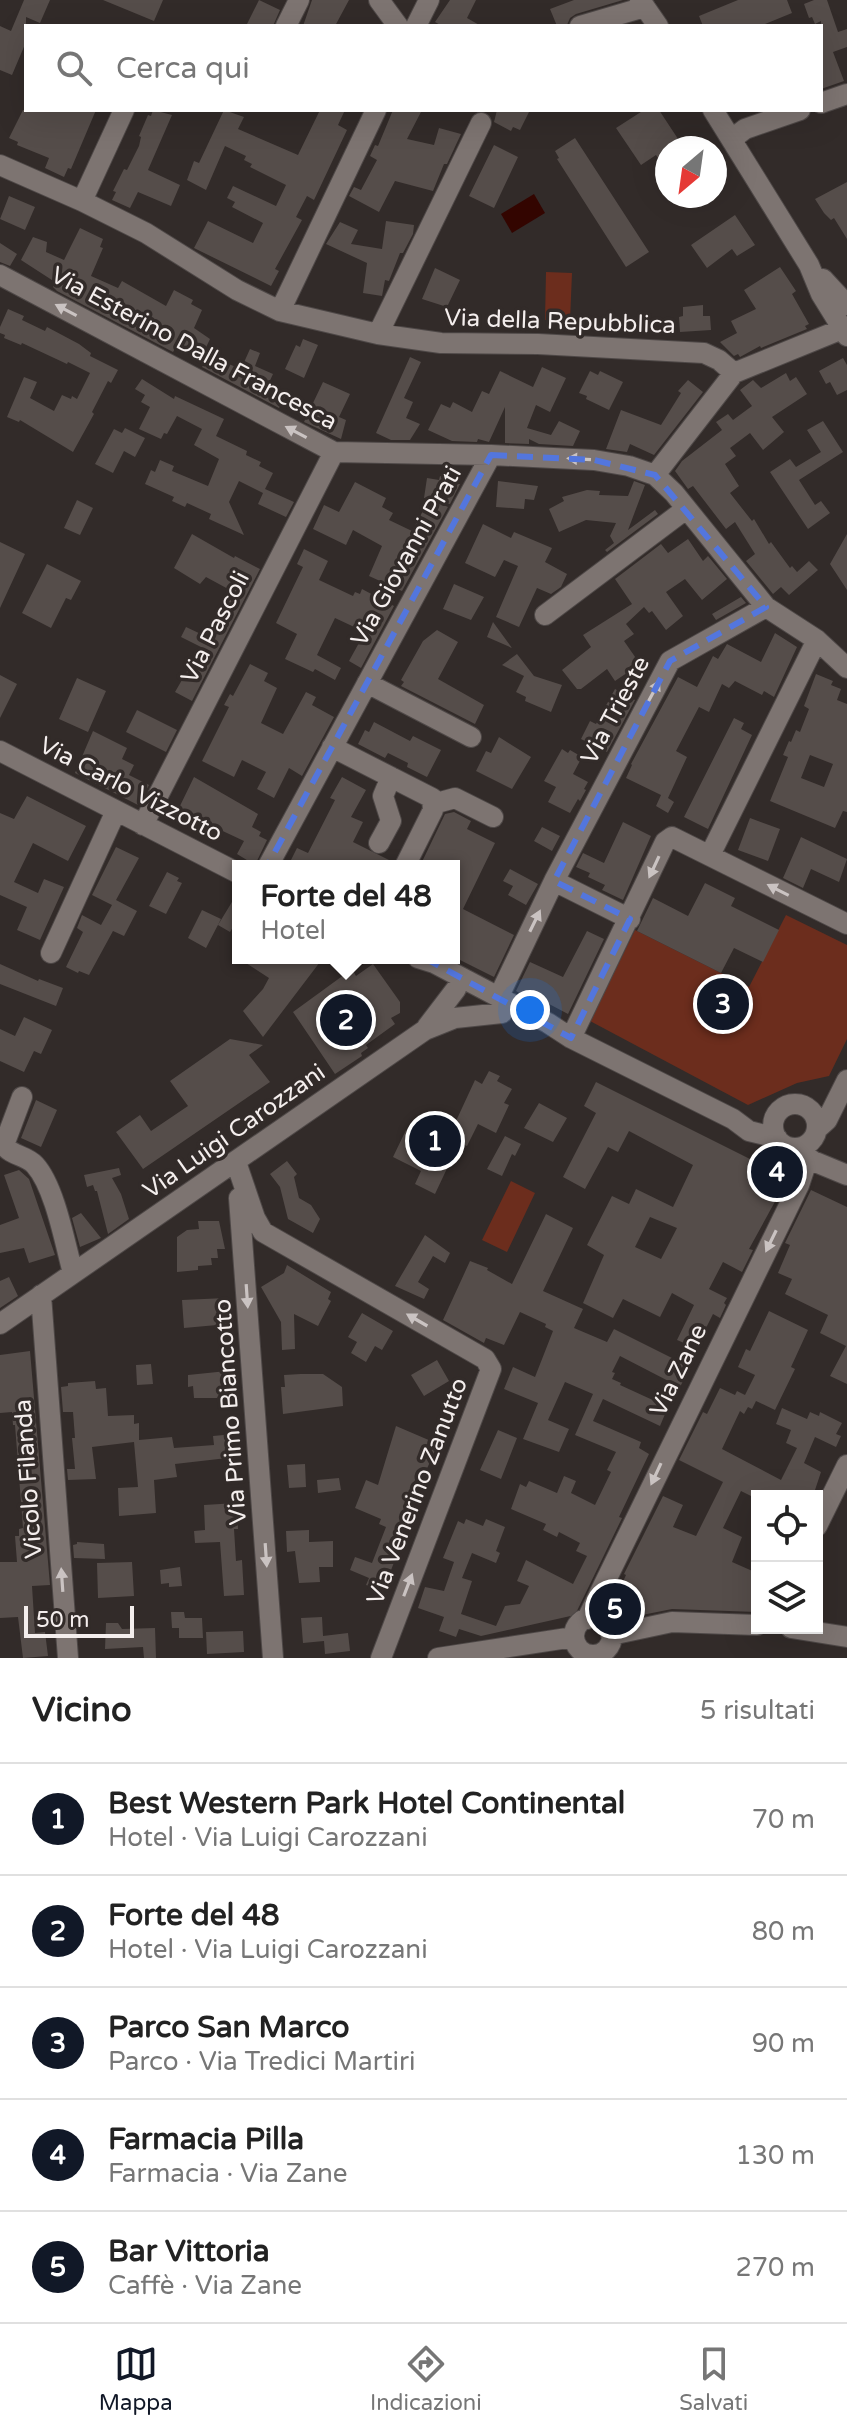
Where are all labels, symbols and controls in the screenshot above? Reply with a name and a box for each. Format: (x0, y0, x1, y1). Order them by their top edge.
search box (24, 24, 823, 112)
icon: search (52, 46, 96, 90)
text: Cerca qui (116, 50, 250, 87)
north arrow (655, 136, 727, 208)
street label: Via Esterino Dalla Francesca (46, 260, 342, 436)
street label: Via della Repubblica (444, 303, 676, 340)
one-way arrow (55, 304, 78, 317)
one-way arrow (285, 425, 307, 439)
one-way arrow (566, 452, 591, 465)
street label: Via Giovanni Prati (345, 461, 468, 651)
street label: Via Pascoli (175, 566, 256, 688)
street label: Via Trieste (575, 651, 656, 769)
one-way arrow (648, 679, 661, 702)
street label: Via Carlo Vizzotto (34, 731, 227, 848)
one-way arrow (647, 855, 660, 879)
popup (232, 860, 460, 964)
text: Forte del 48 (260, 878, 432, 915)
one-way arrow (767, 883, 790, 896)
one-way arrow (528, 910, 541, 933)
text: Hotel (260, 915, 326, 946)
pin: 3 (697, 974, 749, 1034)
pin: 2 (320, 990, 372, 1050)
your location (510, 990, 550, 1030)
street label: Via Luigi Carozzani (138, 1058, 331, 1205)
pin: 1 (409, 1111, 461, 1171)
pin: 4 (751, 1142, 803, 1202)
one-way arrow (765, 1230, 778, 1253)
one-way arrow (241, 1284, 254, 1309)
street label: Via Primo Biancotto (208, 1298, 253, 1526)
one-way arrow (406, 1313, 428, 1327)
street label: Via Zane (644, 1319, 713, 1421)
street label: Via Venerino Zanutto (361, 1374, 474, 1609)
street label: Vicolo Filanda (8, 1398, 49, 1560)
one-way arrow (649, 1462, 663, 1486)
map controls (751, 1490, 823, 1634)
button: locate (751, 1490, 823, 1562)
one-way arrow (260, 1543, 273, 1568)
button: layers (751, 1562, 823, 1634)
one-way arrow (55, 1567, 68, 1592)
one-way arrow (402, 1573, 415, 1597)
pin: 5 (589, 1579, 641, 1639)
scale bar (24, 1602, 134, 1638)
text: 50 m (36, 1607, 90, 1633)
text: Vicino (32, 1690, 132, 1731)
text: 5 risultati (700, 1695, 815, 1726)
text: Best Western Park Hotel Continental (108, 1785, 625, 1822)
text: 1 (50, 1804, 66, 1835)
text: 70 m (752, 1804, 815, 1835)
text: Hotel · Via Luigi Carozzani (108, 1822, 428, 1853)
text: Forte del 48 (108, 1897, 280, 1934)
text: 2 (50, 1916, 66, 1947)
text: 80 m (752, 1916, 815, 1947)
text: Hotel · Via Luigi Carozzani (108, 1934, 428, 1965)
text: Parco San Marco (108, 2009, 350, 2046)
text: 3 (50, 2028, 66, 2059)
text: 90 m (752, 2028, 815, 2059)
text: Parco · Via Tredici Martiri (108, 2046, 416, 2077)
text: Farmacia Pilla (108, 2121, 304, 2158)
text: 4 (50, 2140, 66, 2171)
text: 130 m (735, 2140, 815, 2171)
text: Farmacia · Via Zane (108, 2158, 348, 2189)
text: Bar Vittoria (108, 2233, 270, 2270)
text: 5 (50, 2252, 66, 2283)
text: 270 m (735, 2252, 815, 2283)
text: Caffè · Via Zane (108, 2270, 302, 2301)
tab: Mappa (99, 2342, 173, 2416)
tab: Indicazioni (370, 2342, 482, 2416)
tab: Salvati (679, 2342, 748, 2416)

